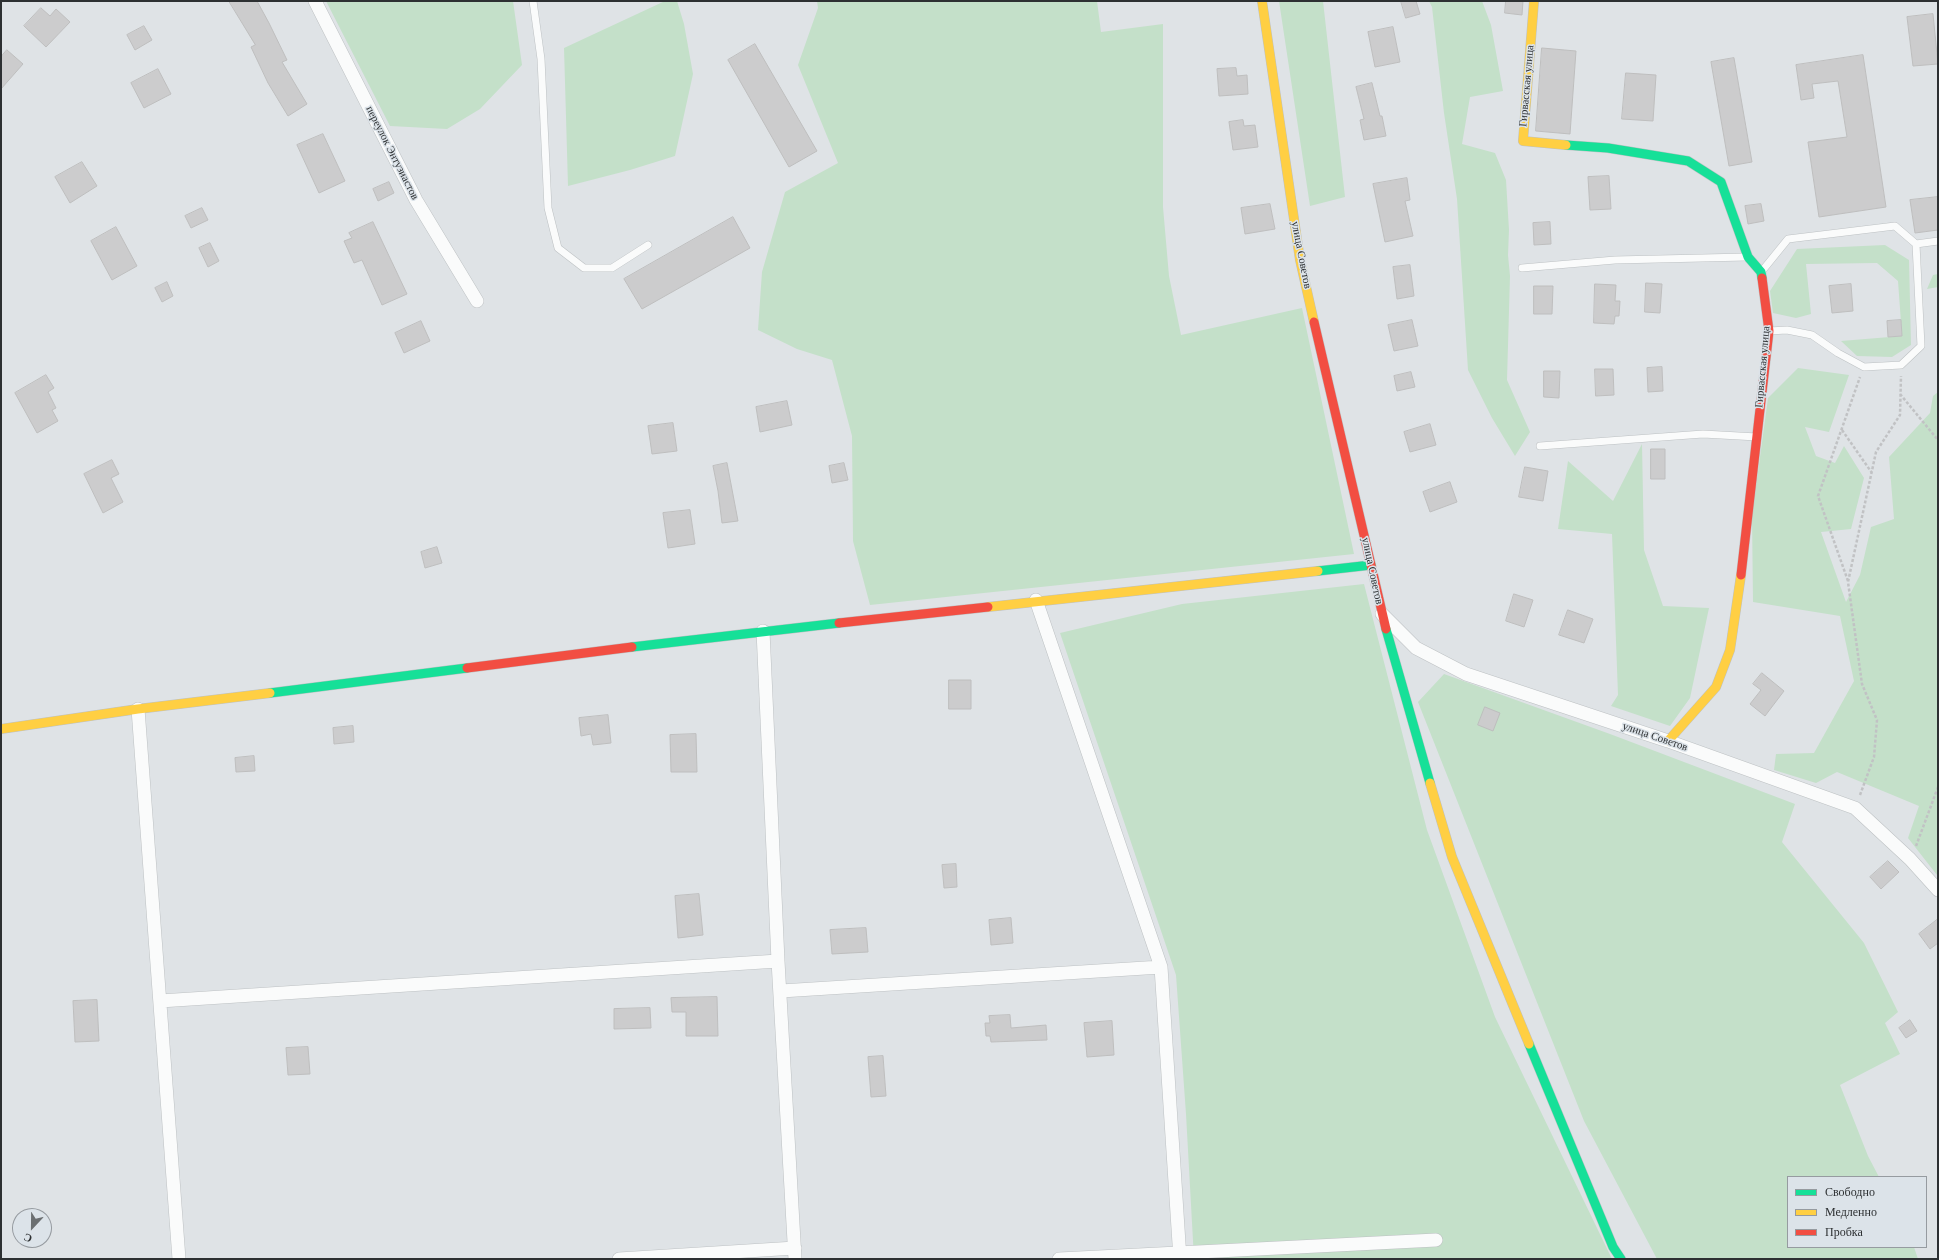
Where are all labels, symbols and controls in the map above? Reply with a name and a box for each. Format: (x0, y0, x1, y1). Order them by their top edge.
street label: Гирвасская улица (1517, 45, 1537, 127)
street label: переулок Энтузиастов (363, 104, 421, 202)
street label: улица Советов (1288, 220, 1314, 290)
street label: Гирвасская улица (1753, 326, 1773, 408)
street label: улица Советов (1358, 536, 1386, 606)
street label: улица Советов (1621, 720, 1689, 754)
legend (1787, 1176, 1927, 1248)
text: Свободно (1825, 1185, 1875, 1199)
text: Медленно (1825, 1205, 1877, 1219)
north arrow (12, 1208, 52, 1248)
text: Пробка (1825, 1225, 1863, 1239)
text: С (22, 1231, 34, 1245)

